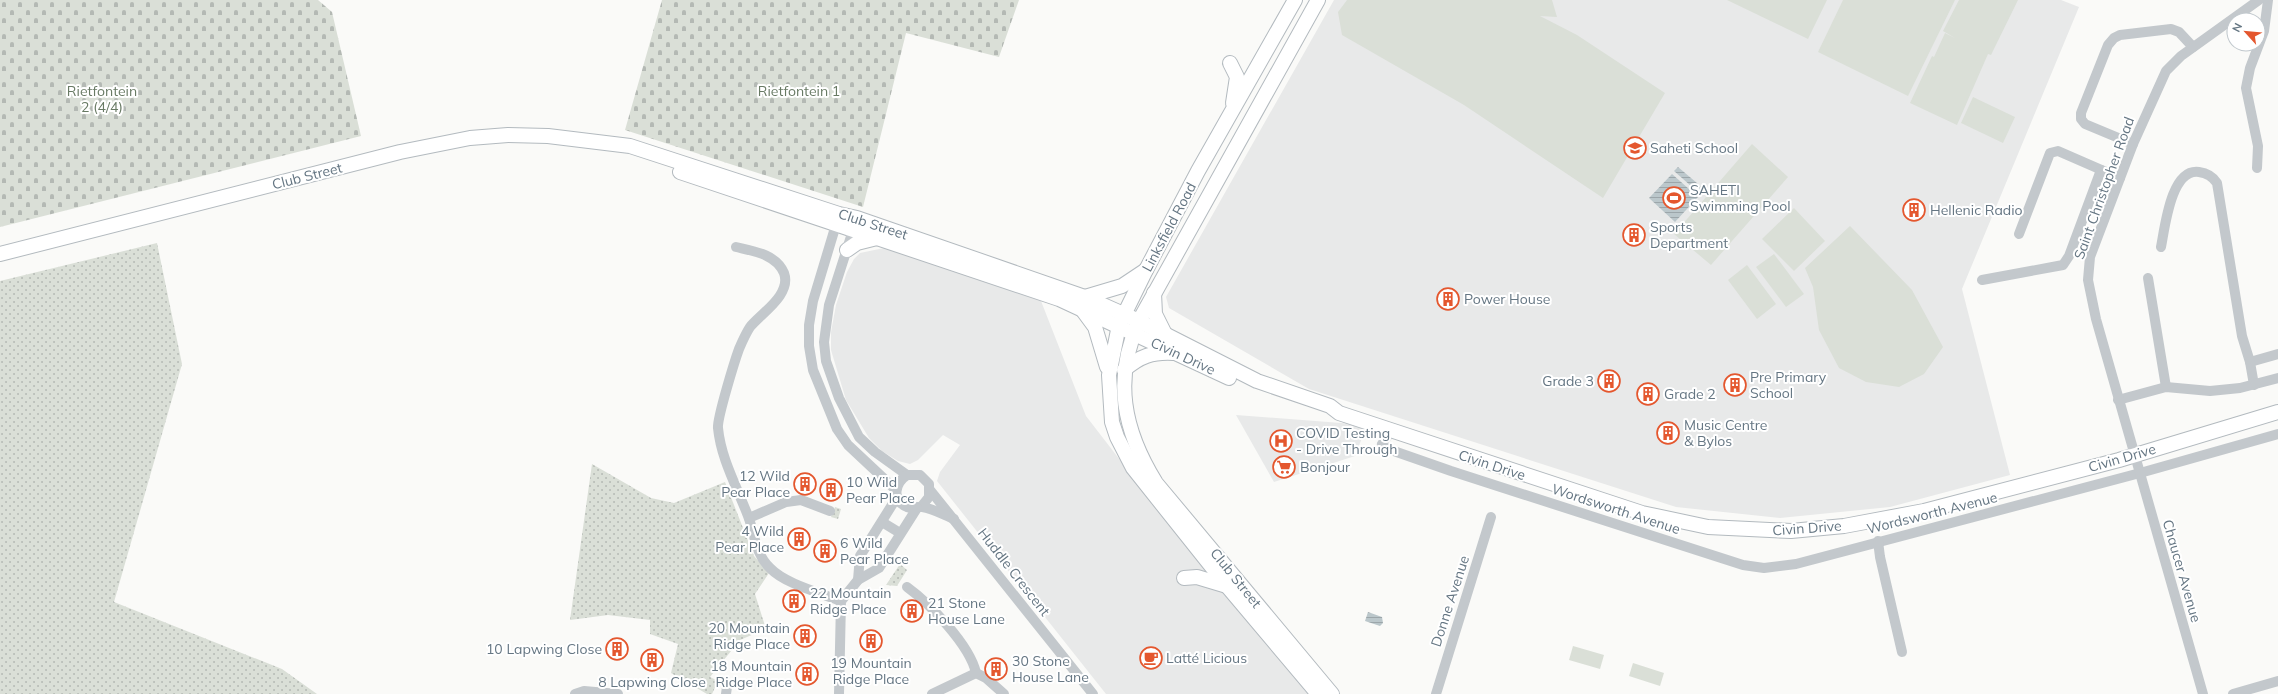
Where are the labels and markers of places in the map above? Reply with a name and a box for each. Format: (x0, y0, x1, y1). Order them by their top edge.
school or university icon: Saheti School (1622, 135, 1648, 161)
place label: Saheti School (1650, 139, 1738, 157)
place label: SAHETI Swimming Pool (1690, 181, 1790, 215)
sports icon: SAHETI Swimming Pool (1661, 185, 1687, 211)
building icon: Hellenic Radio (1901, 197, 1927, 223)
place label: Hellenic Radio (1930, 201, 2023, 219)
place label: Sports Department (1650, 218, 1728, 252)
building icon: Sports Department (1621, 222, 1647, 248)
building icon: Power House (1435, 286, 1461, 312)
place label: Power House (1464, 290, 1550, 308)
building icon: Grade 3 (1596, 368, 1622, 394)
place label: Pre Primary School (1750, 368, 1827, 402)
place label: Grade 3 (1542, 372, 1594, 390)
building icon: Pre Primary School (1722, 372, 1748, 398)
building icon: Grade 2 (1635, 381, 1661, 407)
place label: Grade 2 (1664, 385, 1716, 403)
place label: Music Centre & Bylos (1684, 416, 1767, 450)
building icon: Music Centre & Bylos (1655, 420, 1681, 446)
place label: COVID Testing - Drive Through (1296, 424, 1398, 458)
hospital icon: COVID Testing - Drive Through (1268, 428, 1294, 454)
supermarket icon: Bonjour (1271, 454, 1297, 480)
place label: Bonjour (1300, 458, 1351, 476)
place label: 12 Wild Pear Place (721, 467, 790, 501)
building icon: 12 Wild Pear Place (792, 471, 818, 497)
place label: 10 Wild Pear Place (846, 473, 915, 507)
building icon: 10 Wild Pear Place (818, 477, 844, 503)
place label: 4 Wild Pear Place (715, 522, 784, 556)
building icon: 4 Wild Pear Place (786, 526, 812, 552)
place label: 6 Wild Pear Place (840, 534, 909, 568)
building icon: 6 Wild Pear Place (812, 538, 838, 564)
place label: 22 Mountain Ridge Place (810, 584, 892, 618)
building icon: 22 Mountain Ridge Place (781, 588, 807, 614)
place label: 21 Stone House Lane (928, 594, 1005, 628)
building icon: 21 Stone House Lane (899, 598, 925, 624)
place label: 20 Mountain Ridge Place (708, 619, 790, 653)
building icon: 20 Mountain Ridge Place (792, 623, 818, 649)
building icon: 19 Mountain Ridge Place (858, 628, 884, 654)
building icon: 10 Lapwing Close (604, 636, 630, 662)
place label: 10 Lapwing Close (486, 640, 602, 658)
cafe icon: Latté Licious (1138, 645, 1164, 671)
building icon: 8 Lapwing Close (639, 647, 665, 673)
place label: Latté Licious (1166, 649, 1247, 667)
place label: 30 Stone House Lane (1012, 652, 1089, 686)
place label: 19 Mountain Ridge Place (830, 654, 912, 688)
building icon: 30 Stone House Lane (983, 656, 1009, 682)
place label: 18 Mountain Ridge Place (710, 657, 792, 691)
building icon: 18 Mountain Ridge Place (794, 661, 820, 687)
place label: 8 Lapwing Close (598, 673, 706, 691)

